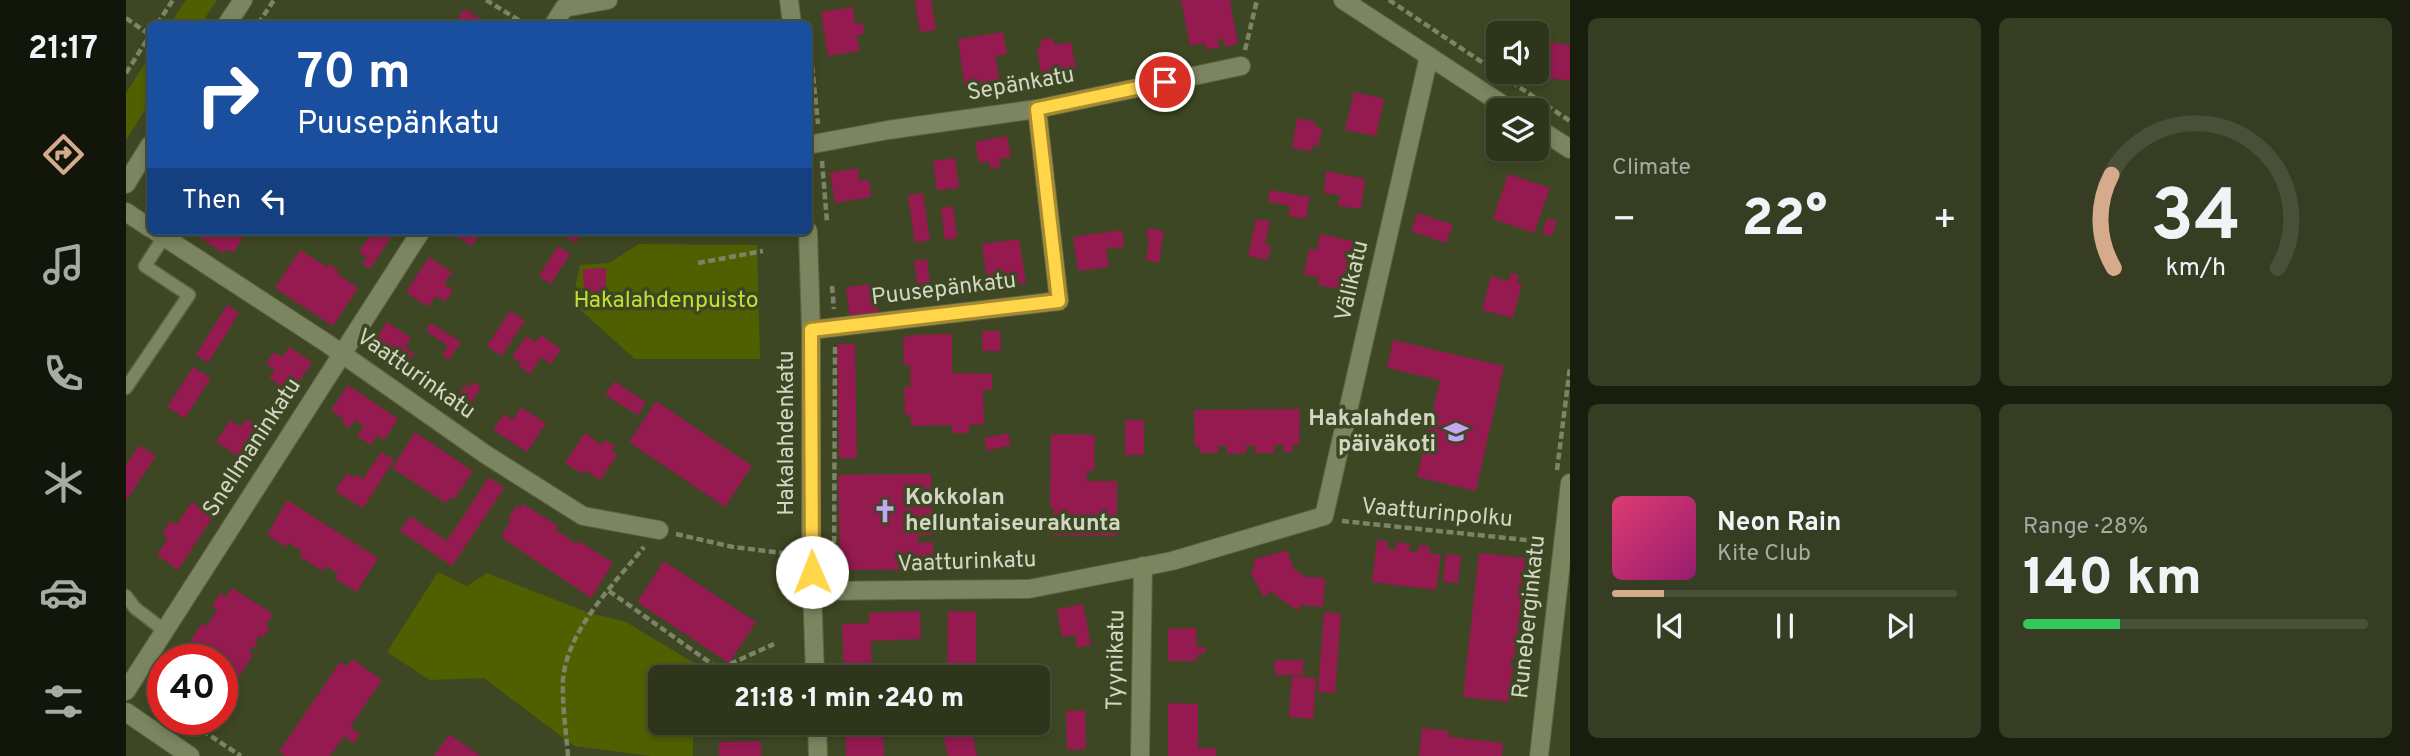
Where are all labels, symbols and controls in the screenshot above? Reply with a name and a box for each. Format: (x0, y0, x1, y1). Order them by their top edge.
map controls (1486, 21, 1549, 161)
button: sound (1486, 21, 1549, 84)
text: 21:17 (28, 30, 98, 70)
text: 70 m (297, 44, 411, 106)
icon: right (182, 49, 273, 140)
pin (1135, 52, 1195, 112)
street label: Sepänkatu (965, 61, 1077, 109)
icon: arrive (1146, 63, 1184, 101)
button: layers (1486, 98, 1549, 161)
text: Puusepänkatu (297, 105, 500, 145)
icon: directions (39, 130, 88, 179)
text: Climate (1612, 154, 1691, 183)
text: 34 (2150, 174, 2241, 266)
icon: left (255, 182, 293, 220)
text: Then (182, 185, 241, 218)
text: 22° (1742, 188, 1827, 254)
text: − (1612, 197, 1637, 246)
text: + (1932, 197, 1957, 246)
street label: Välikatu (1330, 238, 1376, 324)
icon: music (39, 240, 88, 289)
text: km/h (2165, 253, 2226, 285)
street label: Puusepänkatu (870, 267, 1018, 313)
park label: Hakalahdenpuisto (573, 287, 759, 316)
street label: Vaatturinkatu (350, 323, 480, 427)
icon: phone (39, 349, 88, 398)
street label: Hakalahdenkatu (773, 350, 802, 516)
street label: Snellmaninkatu (197, 373, 309, 523)
place label: Hakalahden päiväkoti (1308, 405, 1436, 460)
school or university icon: Hakalahden päiväkoti (1442, 418, 1470, 446)
icon: climate (39, 458, 88, 507)
place label: Kokkolan helluntaiseurakunta (905, 484, 1121, 539)
street label: Vaatturinpolku (1360, 493, 1514, 535)
church icon: Kokkolan helluntaiseurakunta (871, 497, 899, 525)
text: Neon Rain (1717, 507, 1842, 540)
text: Range · 28% (2023, 513, 2148, 542)
street label: Runeberginkatu (1507, 534, 1553, 700)
position arrow (775, 535, 849, 609)
text: Kite Club (1717, 540, 1811, 569)
street label: Vaatturinkatu (897, 546, 1037, 580)
text: 140 km (2023, 547, 2202, 613)
icon: car (39, 568, 88, 617)
icon: previous (1651, 607, 1689, 645)
icon: pause (1766, 607, 1804, 645)
icon: next (1881, 607, 1919, 645)
street label: Tyynikatu (1102, 609, 1132, 711)
speed limit sign: 40 (147, 644, 238, 735)
icon: filters (39, 677, 88, 726)
text: 21:18 · 1 min · 240 m (734, 683, 964, 716)

